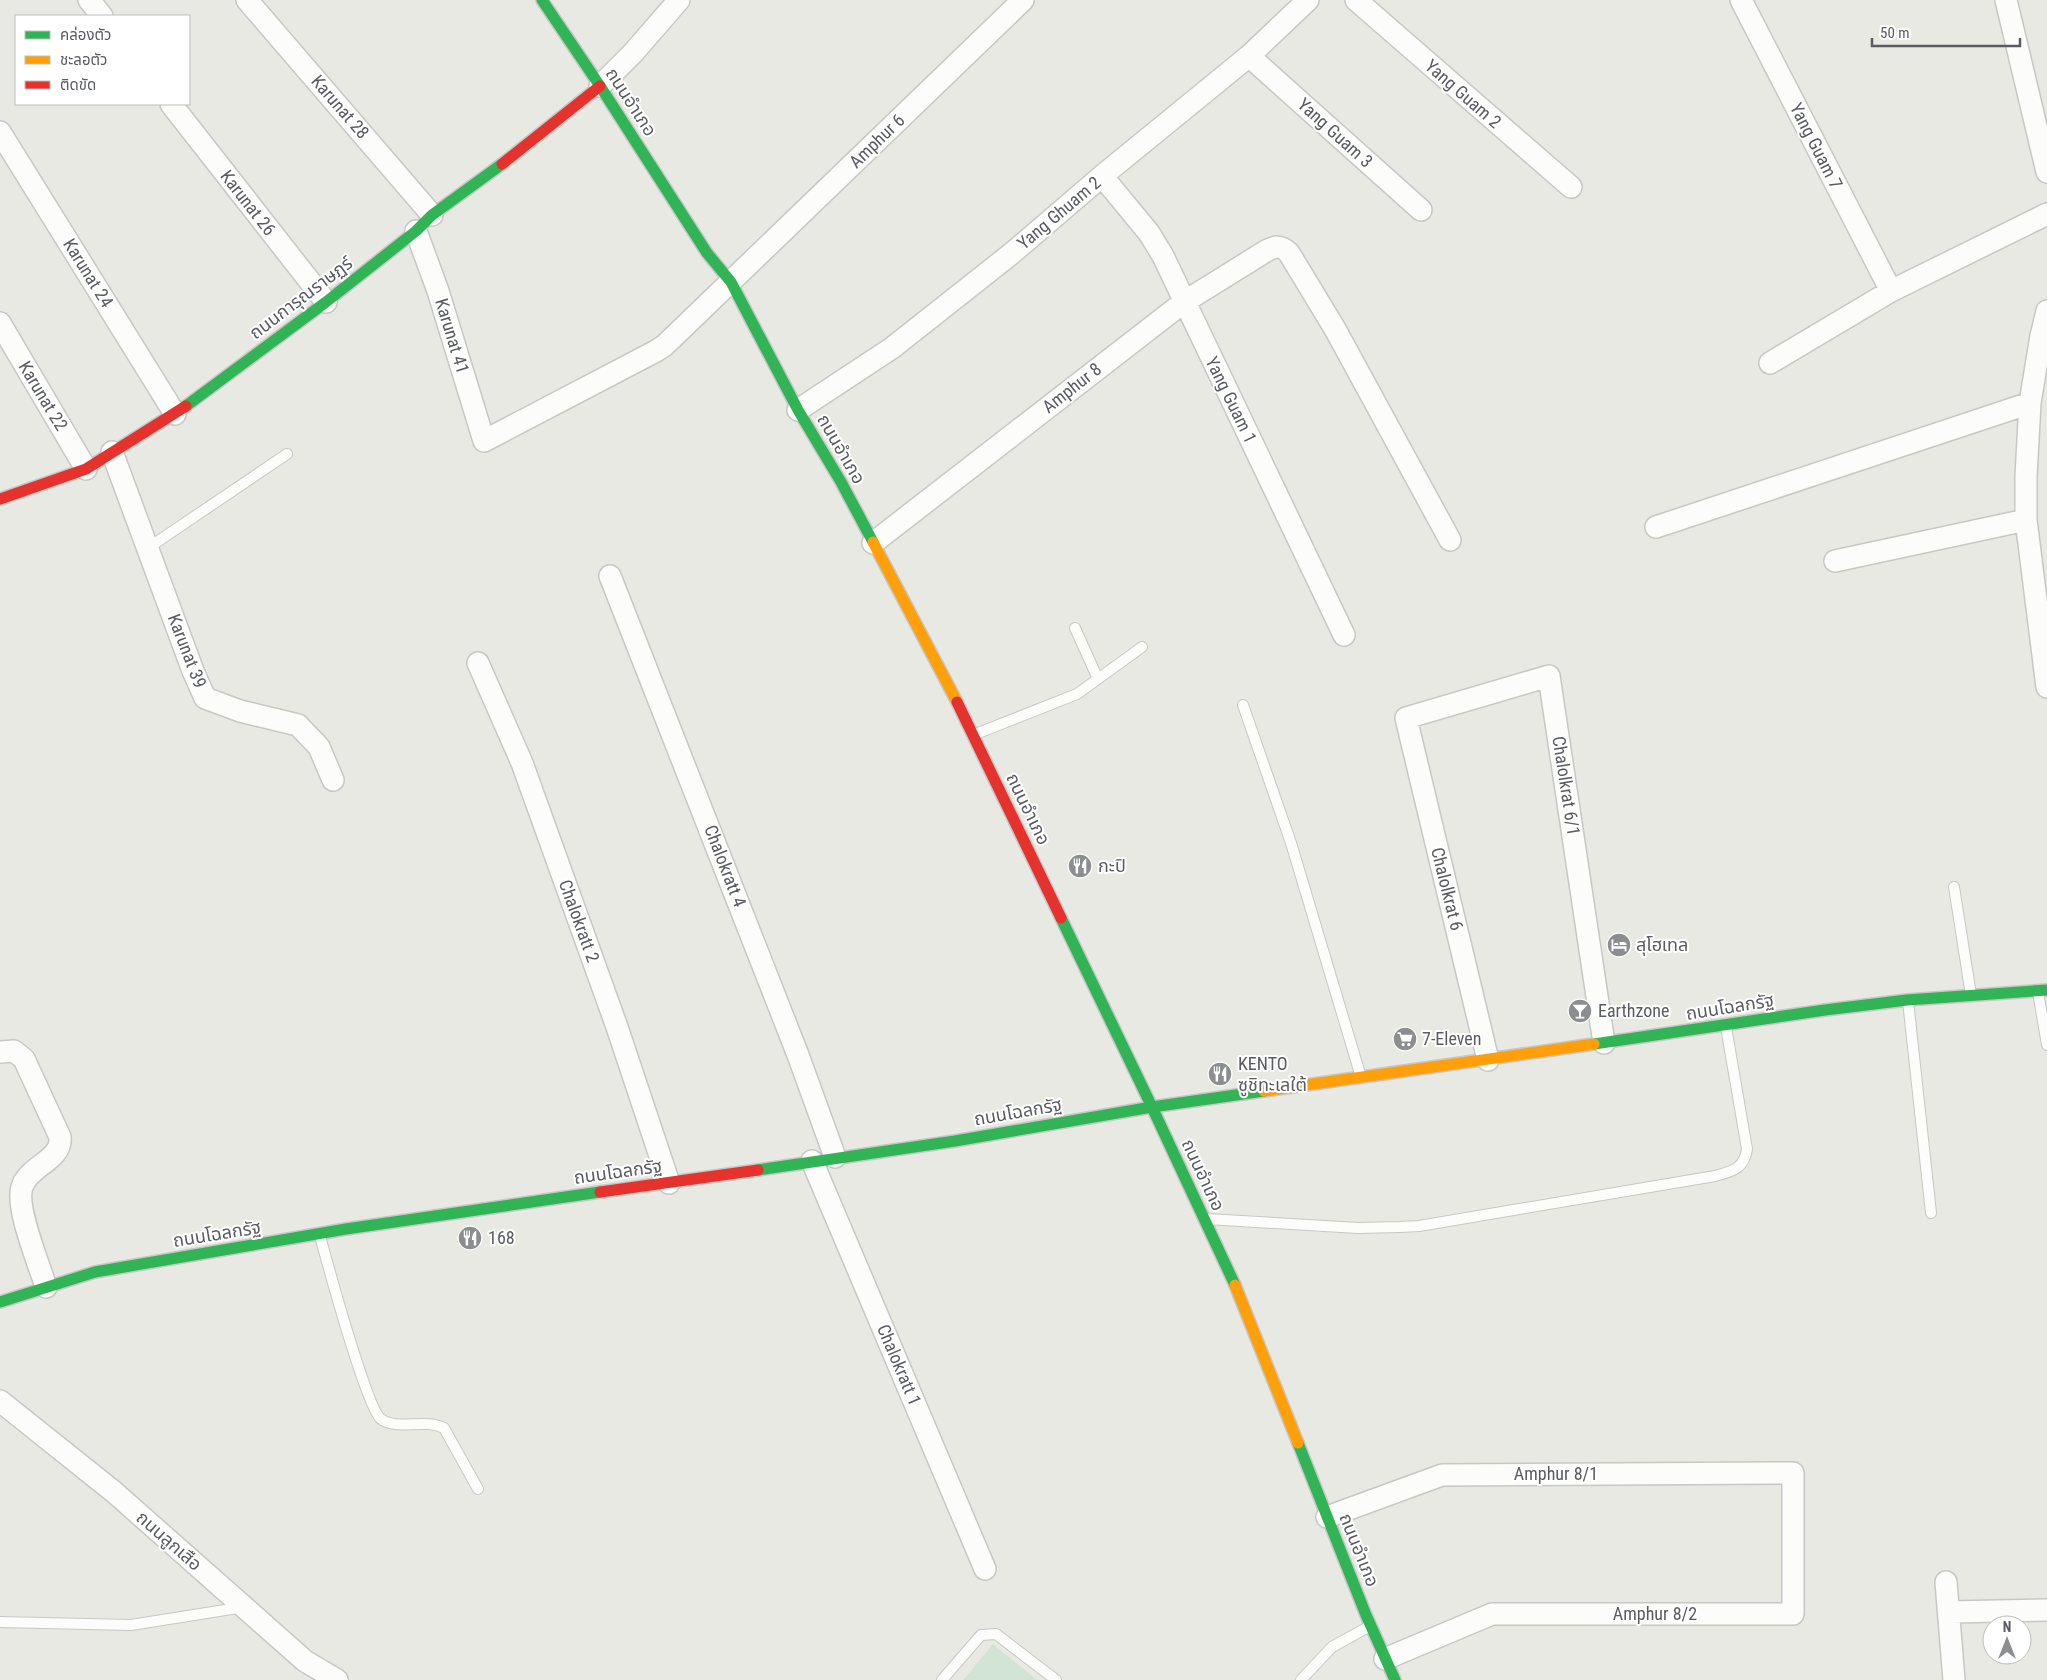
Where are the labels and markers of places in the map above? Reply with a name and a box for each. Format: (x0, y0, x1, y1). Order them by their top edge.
restaurant icon: กะปิ (1067, 853, 1093, 879)
place label: กะปิ (1098, 855, 1126, 876)
hotel icon: สุโฮเทล (1606, 932, 1632, 958)
place label: สุโฮเทล (1636, 934, 1688, 956)
bar icon: Earthzone (1567, 998, 1593, 1024)
place label: Earthzone (1598, 1000, 1669, 1021)
supermarket icon: 7-Eleven (1392, 1026, 1418, 1052)
place label: 7-Eleven (1422, 1028, 1482, 1049)
place label: KENTO ซูชิทะเลใต้ (1238, 1053, 1307, 1097)
restaurant icon: KENTO ซูชิทะเลใต้ (1207, 1061, 1233, 1087)
restaurant icon: 168 (457, 1225, 483, 1251)
place label: 168 (488, 1227, 515, 1248)

